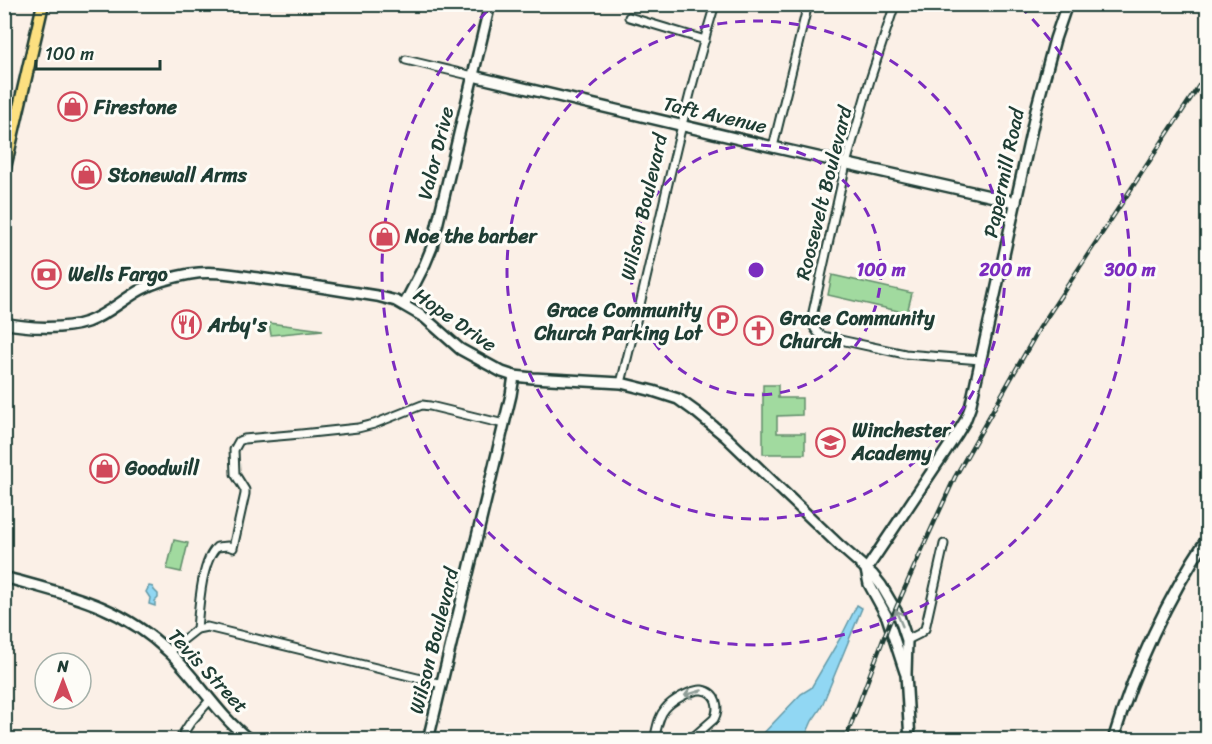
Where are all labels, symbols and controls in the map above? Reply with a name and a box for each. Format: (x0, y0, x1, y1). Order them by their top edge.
scale bar (36, 33, 160, 71)
text: 100 m (45, 38, 94, 70)
street label: Taft Avenue (659, 86, 771, 144)
place label: Firestone (93, 90, 178, 125)
shop icon: Firestone (57, 91, 89, 123)
street label: Roosevelt Boulevard (785, 101, 863, 284)
street label: Valor Drive (408, 103, 464, 203)
street label: Papermill Road (973, 104, 1035, 241)
street label: Wilson Boulevard (610, 129, 678, 284)
place label: Stonewall Arms (107, 158, 248, 193)
shop icon: Stonewall Arms (71, 159, 103, 191)
place label: Noe the barber (404, 219, 538, 254)
shop icon: Noe the barber (368, 220, 400, 252)
text: 100 m (857, 254, 906, 286)
text: 200 m (978, 254, 1031, 286)
text: 300 m (1103, 254, 1156, 286)
place label: Wells Fargo (68, 257, 168, 292)
bank icon: Wells Fargo (31, 258, 63, 290)
centre of rings (746, 260, 766, 280)
street label: Hope Drive (406, 278, 504, 362)
place label: Grace Community Church Parking Lot (533, 293, 704, 351)
place label: Grace Community Church (779, 301, 935, 359)
parking icon: Grace Community Church Parking Lot (707, 305, 739, 337)
place label: Arby's (207, 308, 268, 343)
restaurant icon: Arby's (171, 309, 203, 341)
church icon: Grace Community Church (743, 314, 775, 346)
place label: Winchester Academy (851, 413, 952, 471)
school or university icon: Winchester Academy (815, 426, 847, 458)
place label: Goodwill (124, 451, 200, 486)
shop icon: Goodwill (88, 452, 120, 484)
street label: Wilson Boulevard (399, 563, 469, 718)
one-way arrow (892, 609, 904, 627)
street label: Tevis Street (159, 620, 257, 722)
north arrow (33, 651, 93, 711)
text: N (56, 652, 69, 681)
one-way arrow (683, 688, 702, 699)

